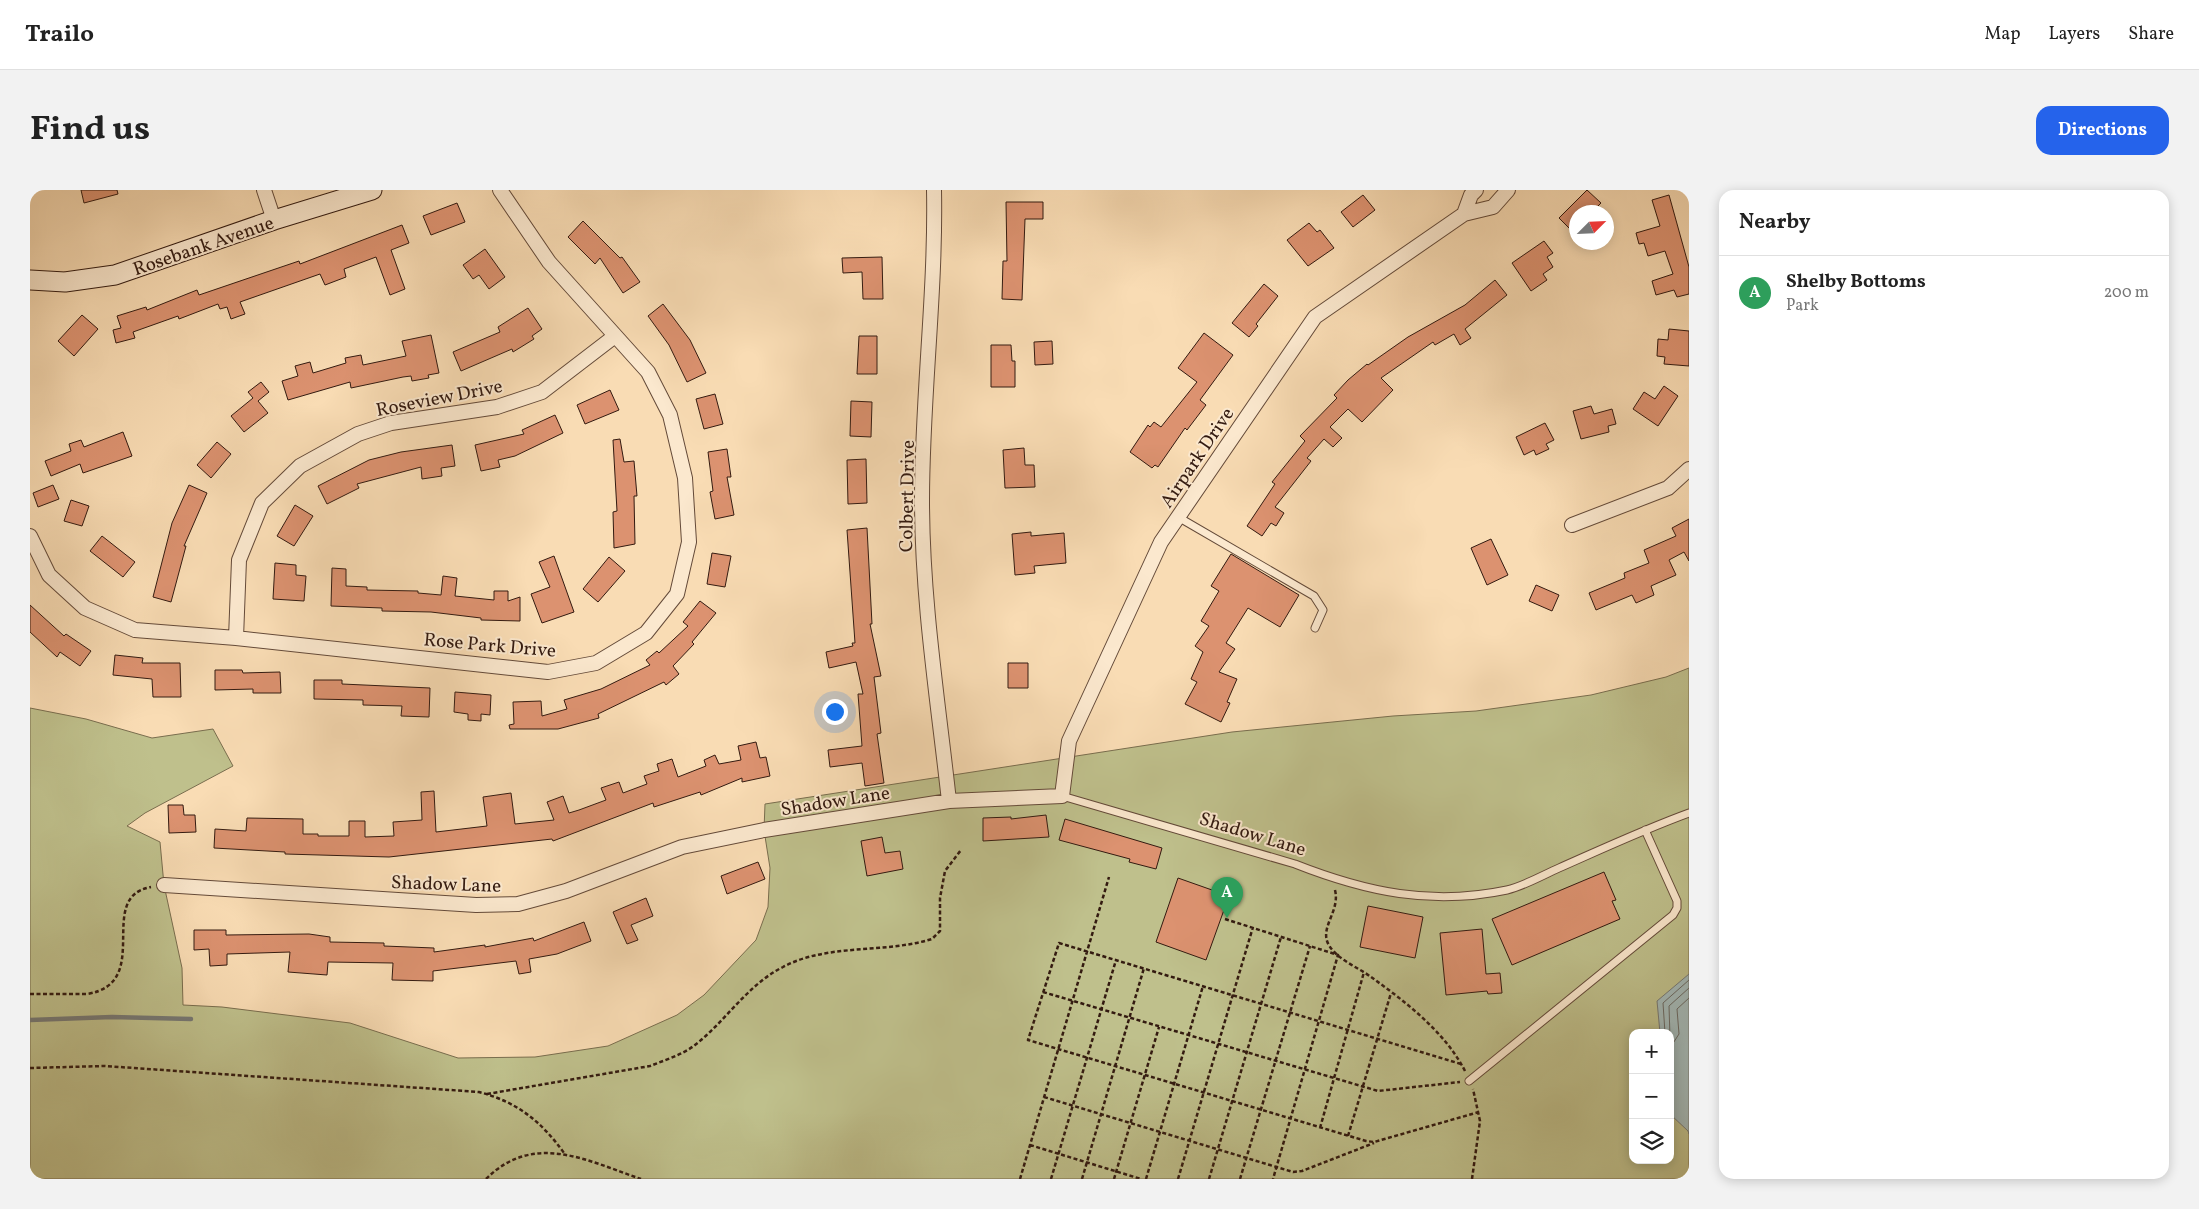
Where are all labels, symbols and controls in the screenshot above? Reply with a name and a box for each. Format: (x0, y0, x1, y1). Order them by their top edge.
text: Trailo (25, 18, 94, 52)
text: Map (1984, 22, 2020, 47)
text: Layers (2048, 22, 2100, 47)
text: Share (2128, 22, 2174, 47)
text: Find us (30, 106, 150, 154)
button: Directions (2036, 106, 2169, 155)
north arrow (1569, 205, 1614, 250)
text: Nearby (1739, 208, 1810, 237)
street label: Rosebank Avenue (130, 211, 278, 283)
text: Shelby Bottoms (1786, 269, 1926, 295)
text: A (1749, 282, 1761, 304)
text: 200 m (2104, 282, 2149, 304)
text: Park (1786, 295, 1819, 317)
street label: Roseview Drive (374, 374, 505, 424)
street label: Airpark Drive (1154, 403, 1241, 513)
street label: Colbert Drive (894, 440, 922, 552)
street label: Rose Park Drive (423, 627, 557, 665)
your location (822, 699, 848, 725)
street label: Shadow Lane (779, 781, 892, 823)
street label: Shadow Lane (1196, 806, 1309, 863)
street label: Shadow Lane (390, 870, 501, 900)
pin: A (1211, 877, 1243, 918)
map controls (1629, 1029, 1674, 1164)
button: + (1629, 1029, 1674, 1074)
button: − (1629, 1074, 1674, 1119)
button: layers (1629, 1119, 1674, 1164)

